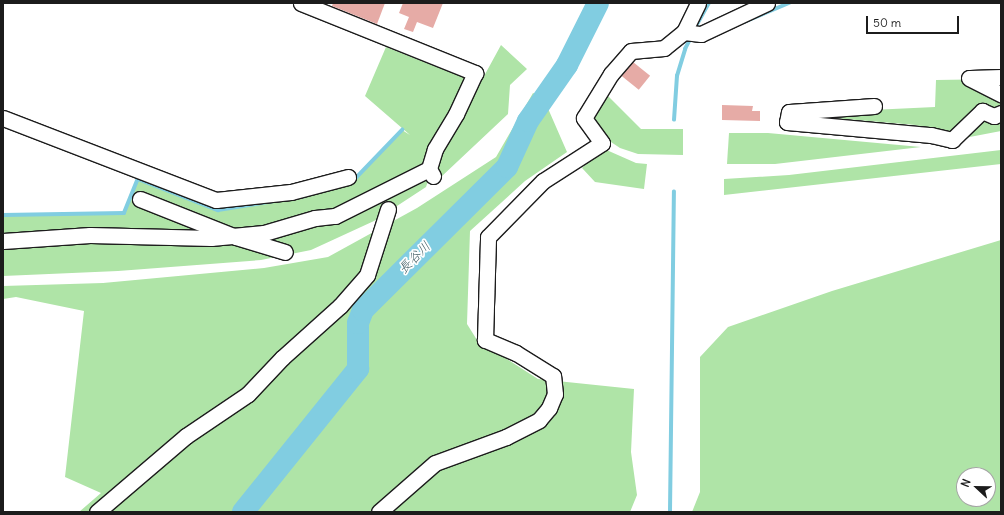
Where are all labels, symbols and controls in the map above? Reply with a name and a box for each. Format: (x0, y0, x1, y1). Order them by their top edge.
scale bar (868, 8, 961, 34)
text: 50 m (873, 15, 901, 30)
water label: 長谷川 (396, 239, 434, 277)
north arrow (956, 467, 996, 507)
text: N (958, 477, 974, 489)

